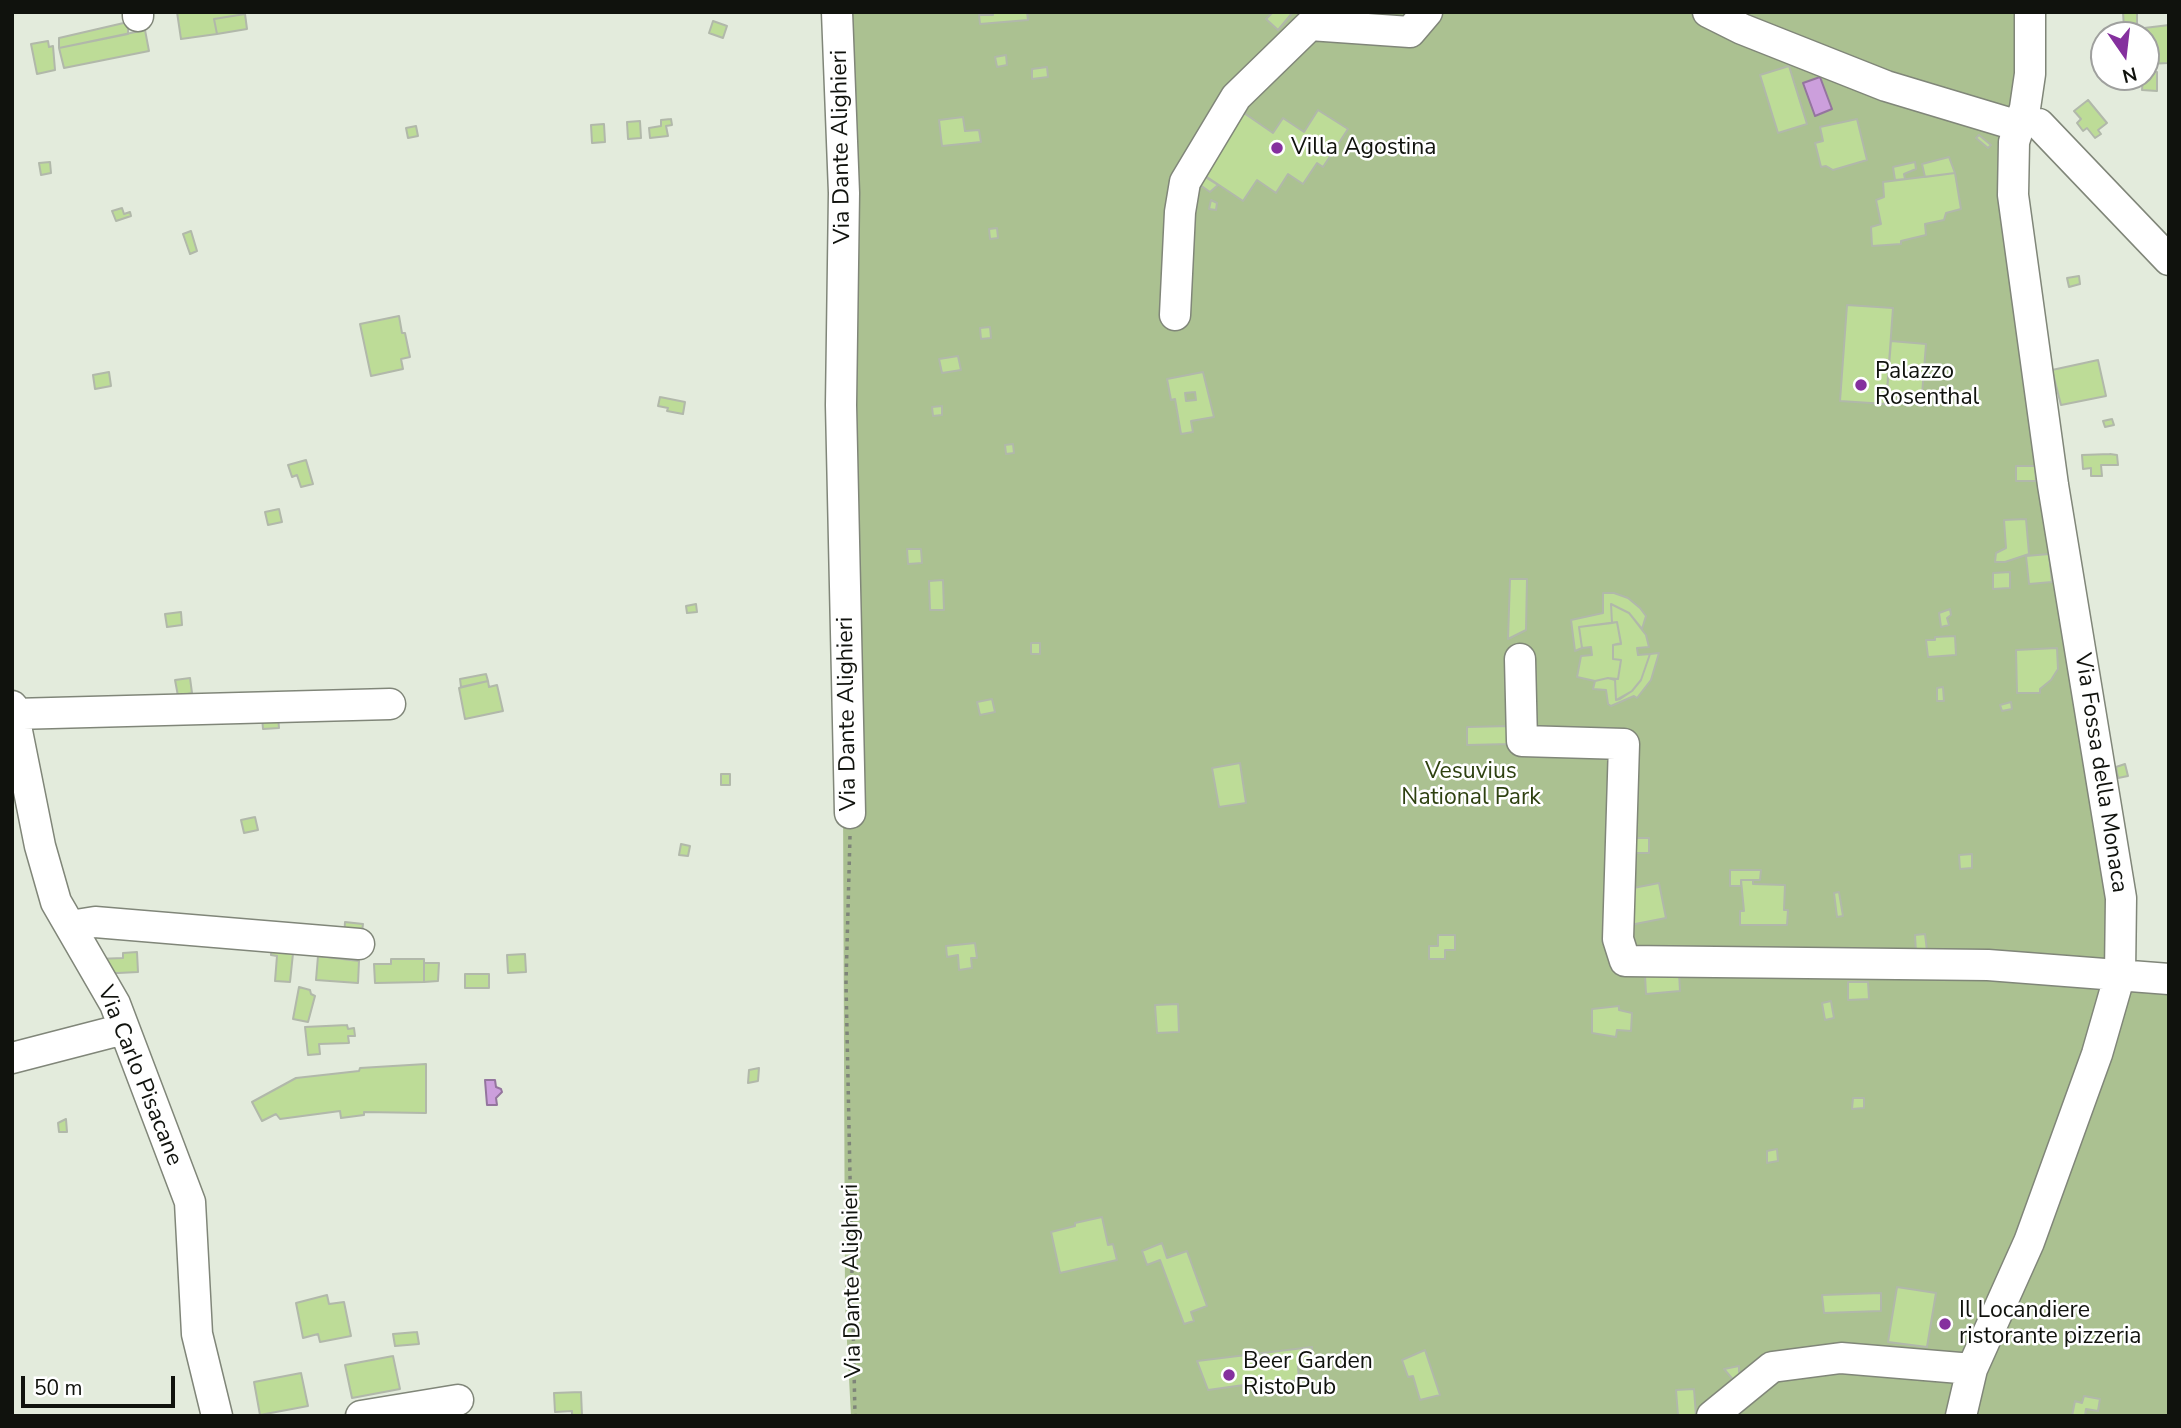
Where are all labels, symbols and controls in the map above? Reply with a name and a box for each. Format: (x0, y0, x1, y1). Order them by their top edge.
north arrow (2090, 21, 2160, 91)
street label: Via Dante Alighieri (827, 50, 857, 244)
text: N (2120, 60, 2140, 89)
place label: Villa Agostina (1291, 134, 1436, 162)
marker: Villa Agostina (1269, 140, 1285, 156)
place label: Palazzo Rosenthal (1875, 358, 1979, 412)
marker: Palazzo Rosenthal (1853, 377, 1869, 393)
street label: Via Dante Alighieri (833, 617, 863, 811)
street label: Via Fossa della Monaca (2067, 651, 2133, 895)
park label: Vesuvius National Park (1401, 758, 1541, 812)
street label: Via Carlo Pisacane (90, 982, 188, 1170)
street label: Via Dante Alighieri (838, 1184, 868, 1378)
place label: Il Locandiere ristorante pizzeria (1959, 1297, 2142, 1351)
marker: Il Locandiere ristorante pizzeria (1937, 1316, 1953, 1332)
place label: Beer Garden RistoPub (1243, 1348, 1373, 1402)
scale bar (24, 1362, 178, 1406)
marker: Beer Garden RistoPub (1221, 1367, 1237, 1383)
text: 50 m (34, 1374, 83, 1402)

